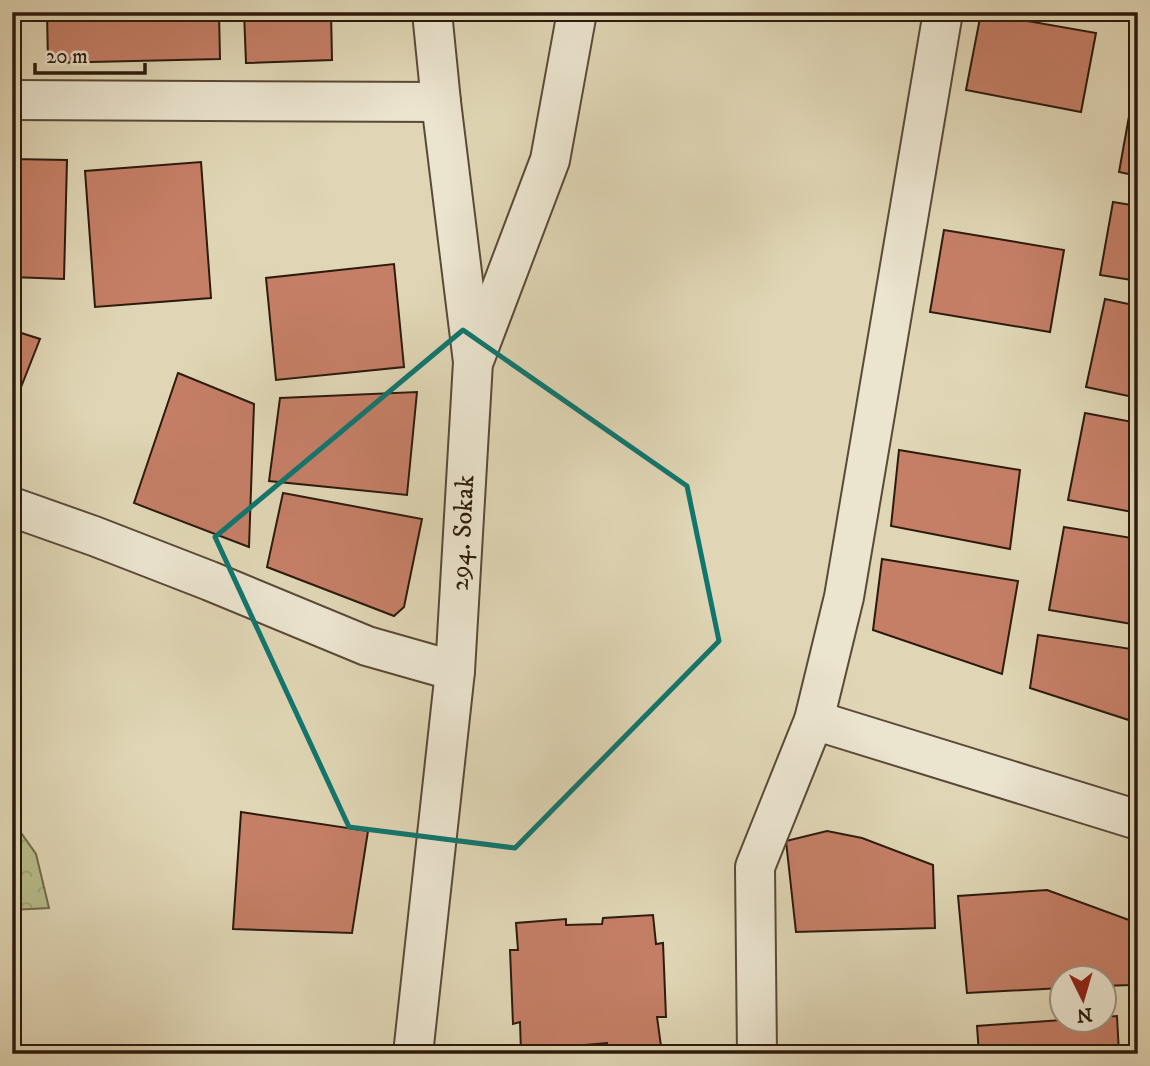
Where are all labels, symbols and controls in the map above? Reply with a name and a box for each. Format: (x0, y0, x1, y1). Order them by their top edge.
scale bar (35, 32, 145, 76)
text: 20 m (46, 44, 88, 70)
street label: 294. Sokak (443, 474, 483, 592)
north arrow (1048, 964, 1118, 1034)
text: N (1075, 1002, 1093, 1027)

